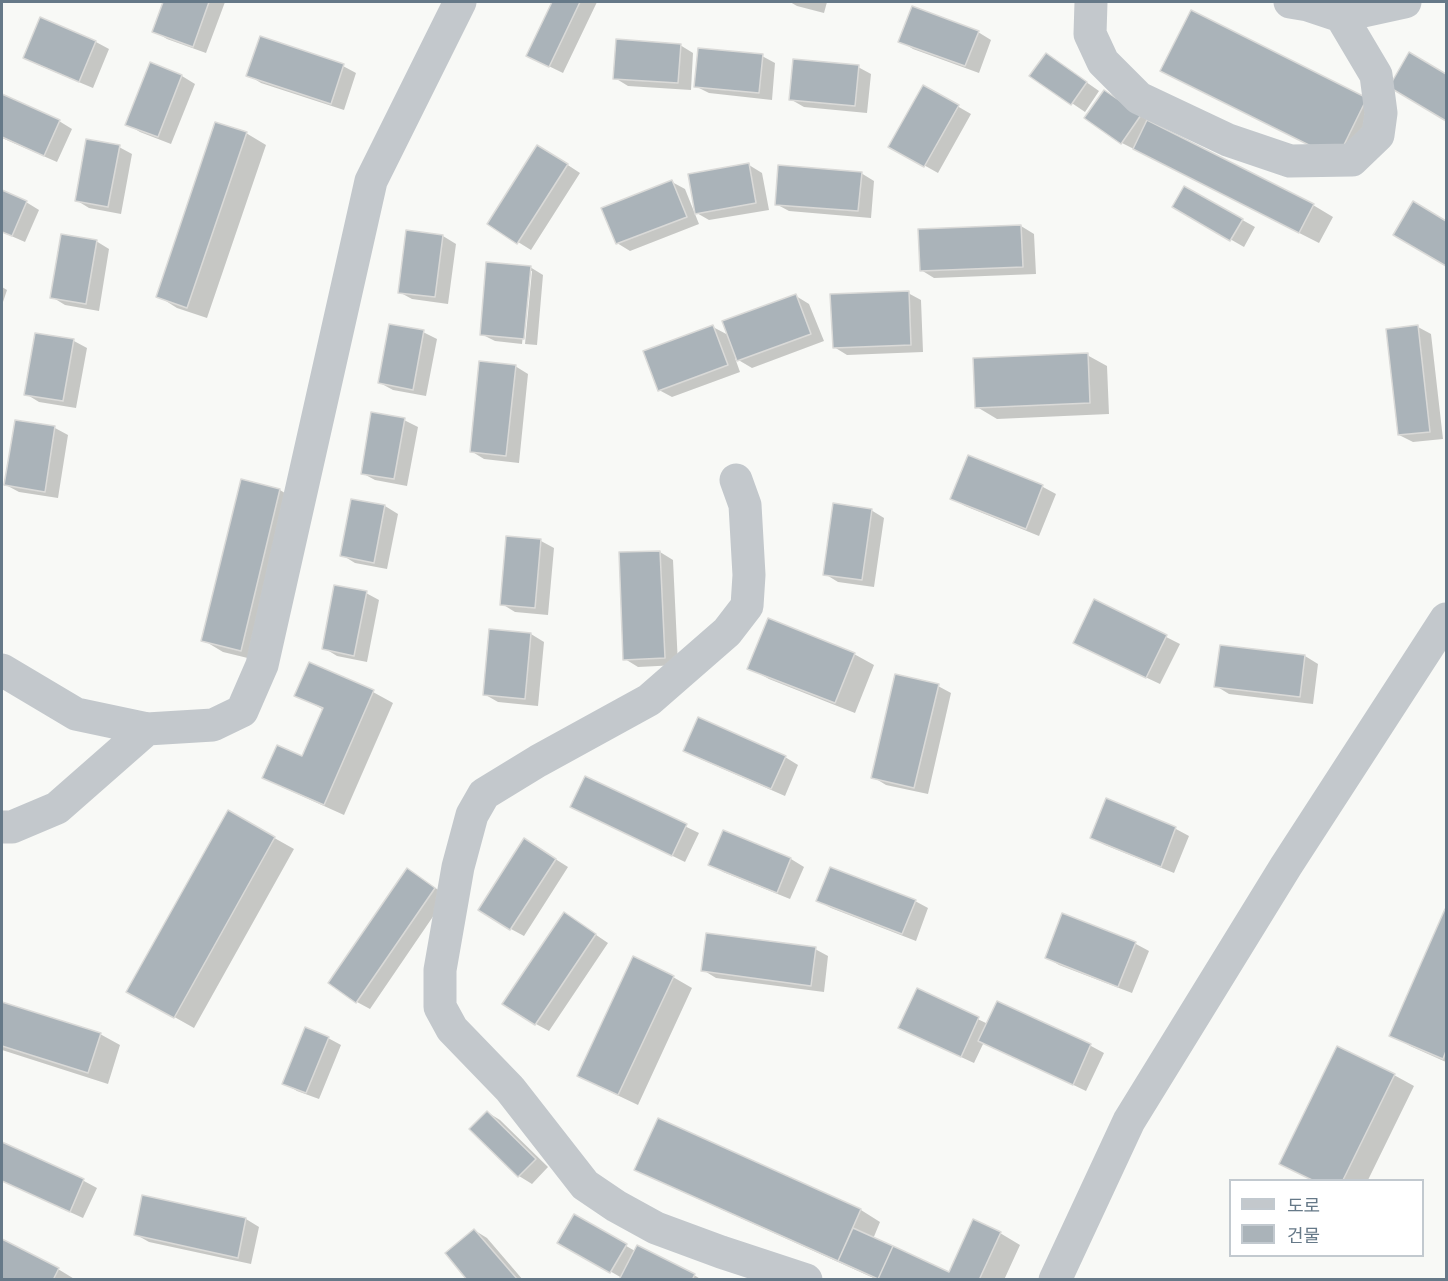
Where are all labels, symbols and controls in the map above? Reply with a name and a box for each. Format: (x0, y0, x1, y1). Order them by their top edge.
legend (1229, 1179, 1424, 1257)
text: 도로 (1287, 1195, 1320, 1216)
text: 건물 (1287, 1225, 1320, 1246)

